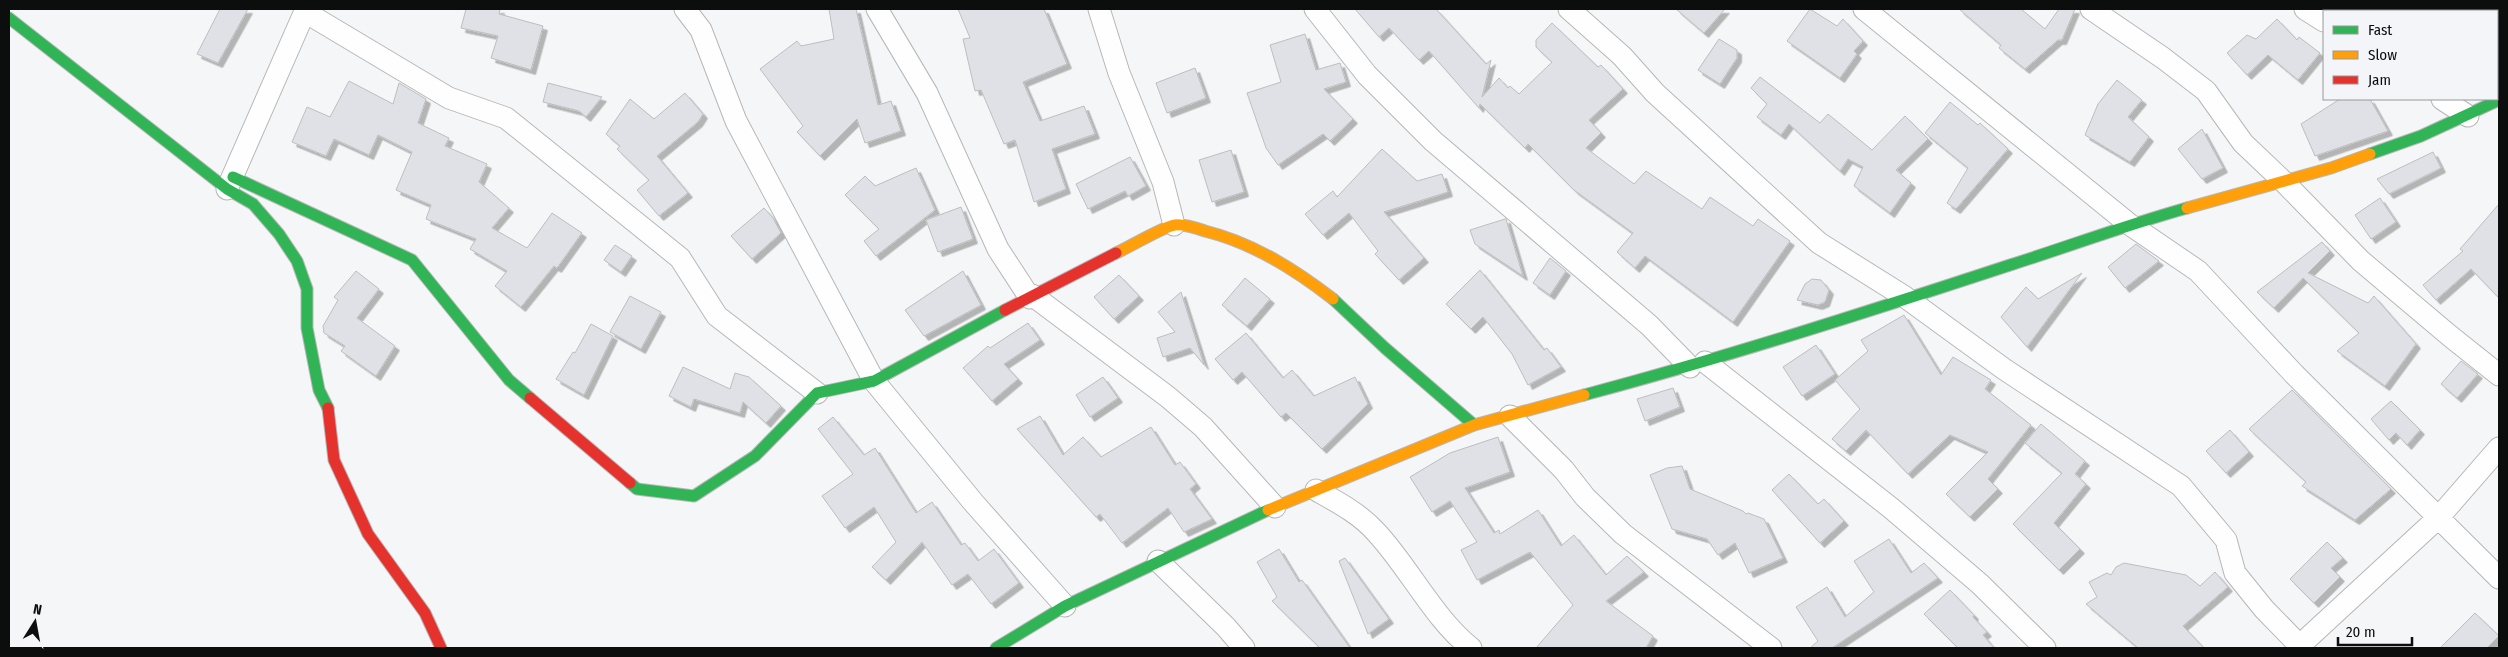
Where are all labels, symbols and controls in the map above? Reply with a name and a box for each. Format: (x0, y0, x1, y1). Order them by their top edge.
legend (2323, 10, 2498, 100)
text: Fast (2368, 21, 2392, 39)
text: Slow (2368, 46, 2397, 64)
text: Jam (2368, 71, 2391, 89)
north arrow (10, 597, 60, 647)
text: N (32, 601, 43, 619)
scale bar (2338, 614, 2412, 646)
text: 20 m (2346, 623, 2376, 641)

